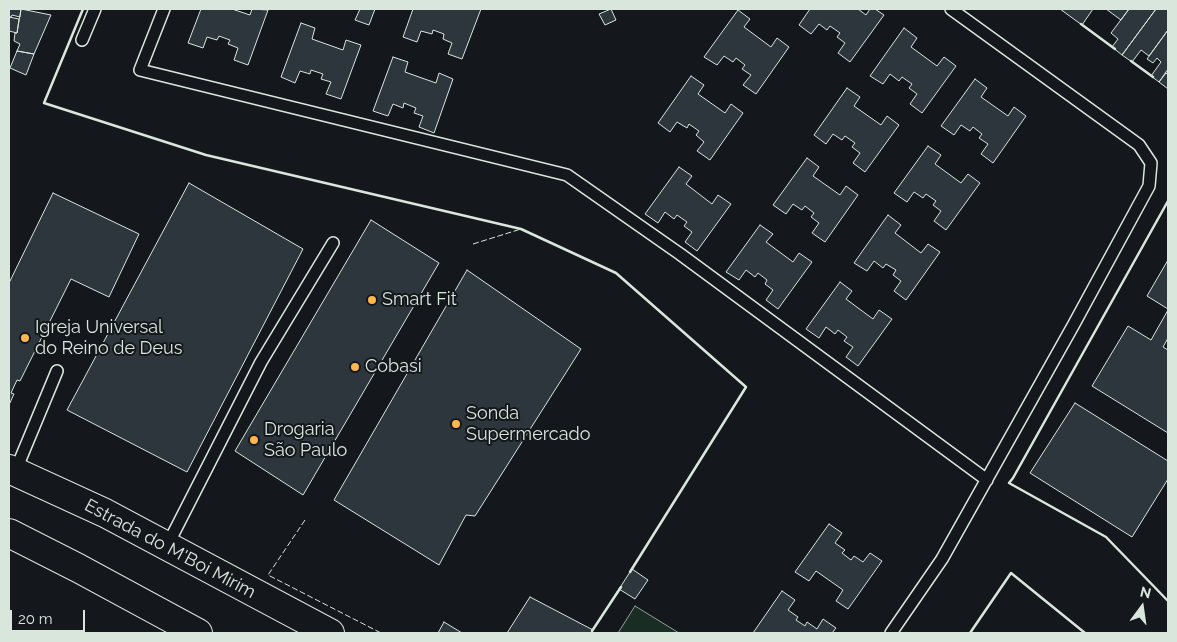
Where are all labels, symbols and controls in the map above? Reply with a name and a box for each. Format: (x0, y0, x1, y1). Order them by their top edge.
place label: Smart Fit (382, 289, 457, 311)
marker: Smart Fit (366, 294, 378, 306)
place label: Igreja Universal do Reino de Deus (35, 317, 182, 359)
marker: Igreja Universal do Reino de Deus (19, 332, 31, 344)
place label: Cobasi (365, 356, 422, 378)
marker: Cobasi (349, 361, 361, 373)
place label: Sonda Supermercado (466, 403, 590, 446)
marker: Sonda Supermercado (450, 418, 462, 430)
place label: Drogaria São Paulo (264, 419, 347, 462)
marker: Drogaria São Paulo (248, 434, 260, 446)
street label: Estrada do M'Boi Mirim (81, 495, 259, 603)
north arrow (1117, 582, 1167, 632)
text: N (1139, 583, 1153, 602)
scale bar (12, 600, 88, 632)
text: 20 m (18, 610, 53, 628)

